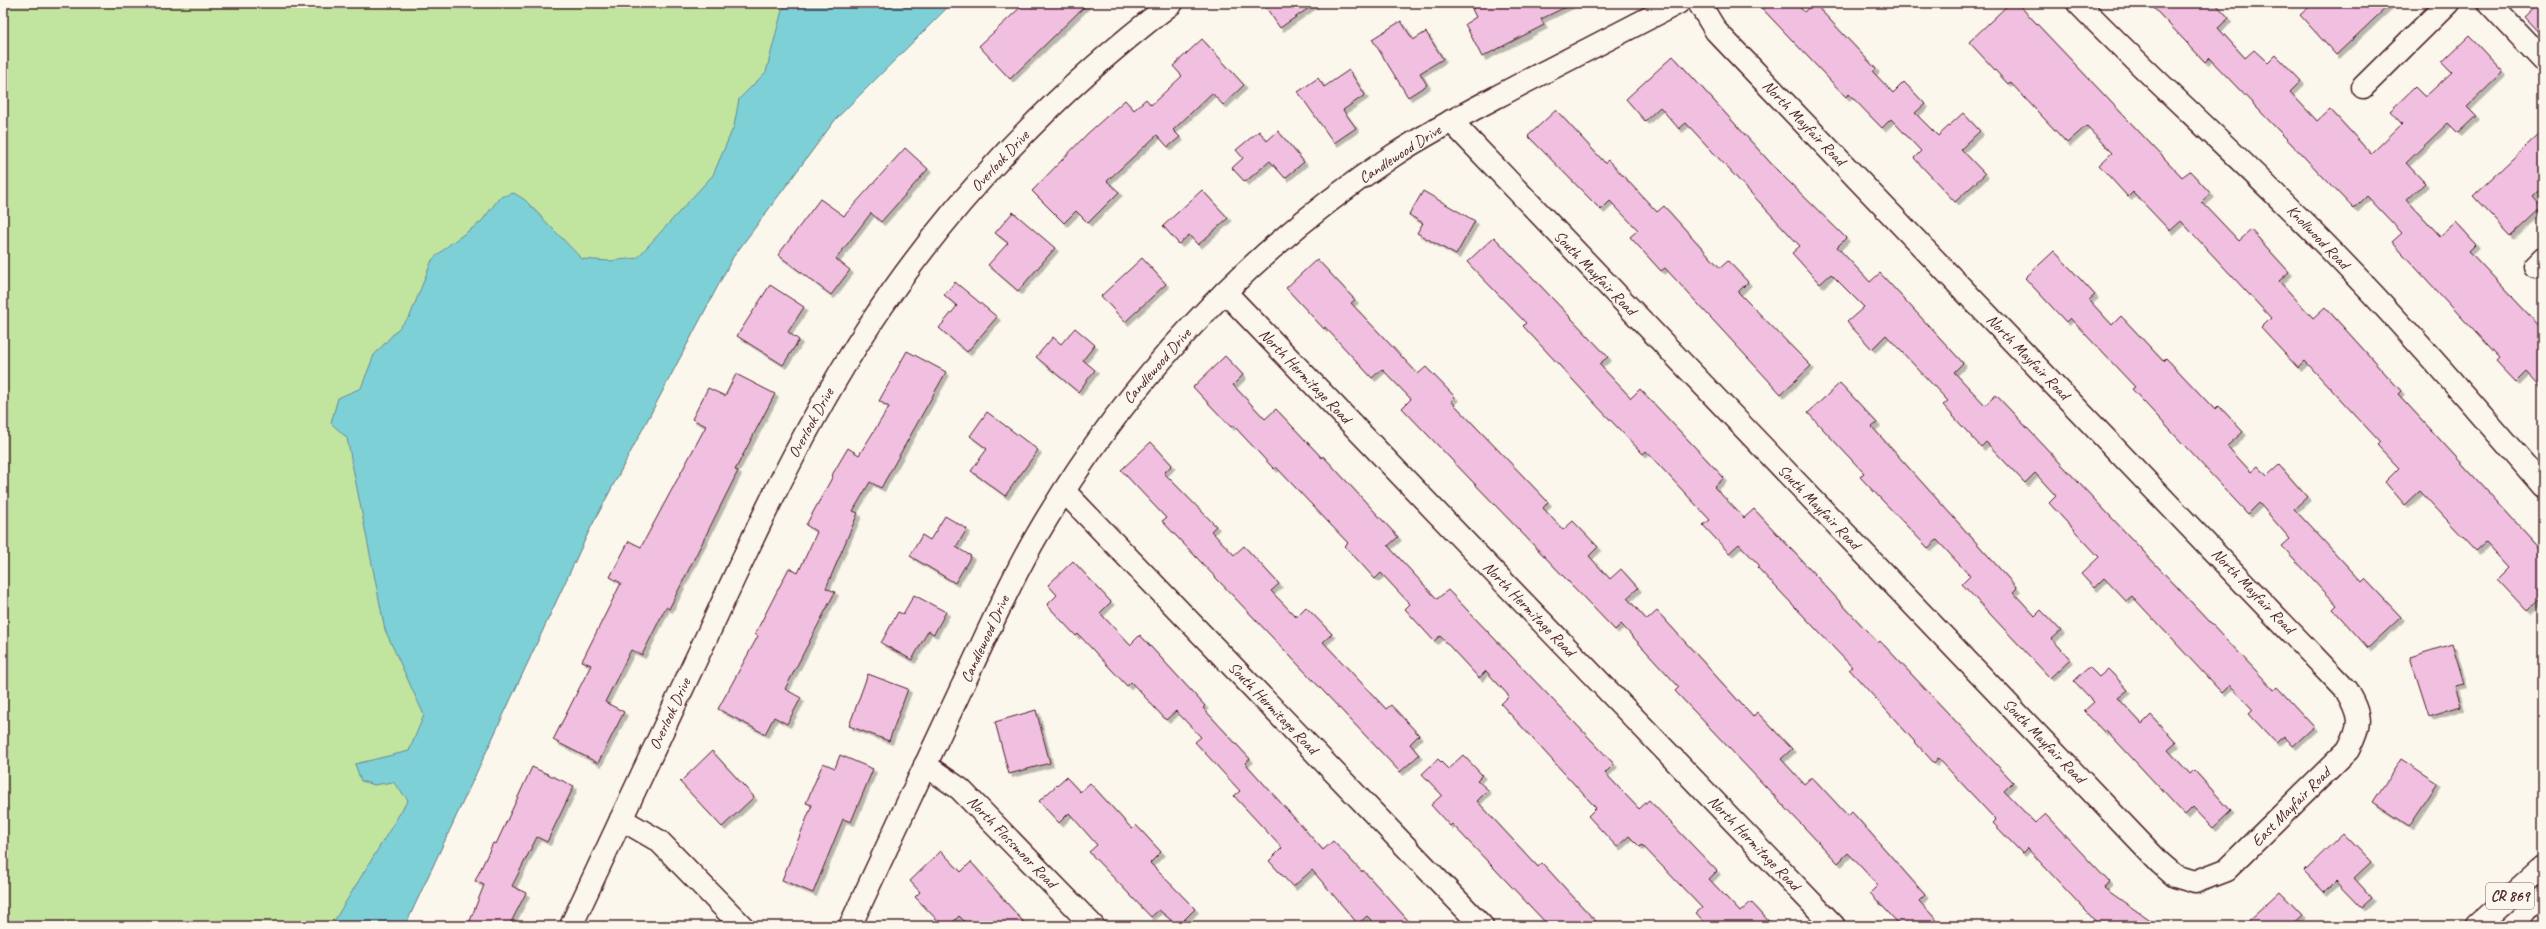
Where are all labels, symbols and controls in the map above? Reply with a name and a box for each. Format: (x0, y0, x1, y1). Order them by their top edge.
street label: North Mayfair Road (1758, 76, 1852, 172)
street label: Candlewood Drive (1355, 119, 1446, 188)
street label: Overlook Drive (966, 125, 1035, 196)
street label: Knollwood Road (2282, 201, 2356, 275)
street label: South Mayfair Road (1549, 226, 1643, 322)
street label: North Mayfair Road (1982, 310, 2076, 406)
street label: Candlewood Drive (1119, 323, 1197, 408)
street label: North Hermitage Road (1255, 324, 1357, 430)
street label: Overlook Drive (784, 383, 839, 461)
street label: South Mayfair Road (1773, 460, 1867, 556)
street label: North Mayfair Road (2207, 544, 2301, 640)
street label: North Hermitage Road (1479, 557, 1581, 663)
street label: Candlewood Drive (956, 590, 1015, 686)
street label: South Hermitage Road (1224, 658, 1324, 760)
street label: Overlook Drive (645, 673, 696, 753)
street label: South Mayfair Road (1998, 694, 2092, 790)
street label: East Mayfair Road (2247, 761, 2337, 851)
street label: North Hermitage Road (1704, 791, 1806, 897)
street label: North Flossmoor Road (963, 792, 1063, 894)
road number: CR 869 (2486, 883, 2534, 909)

